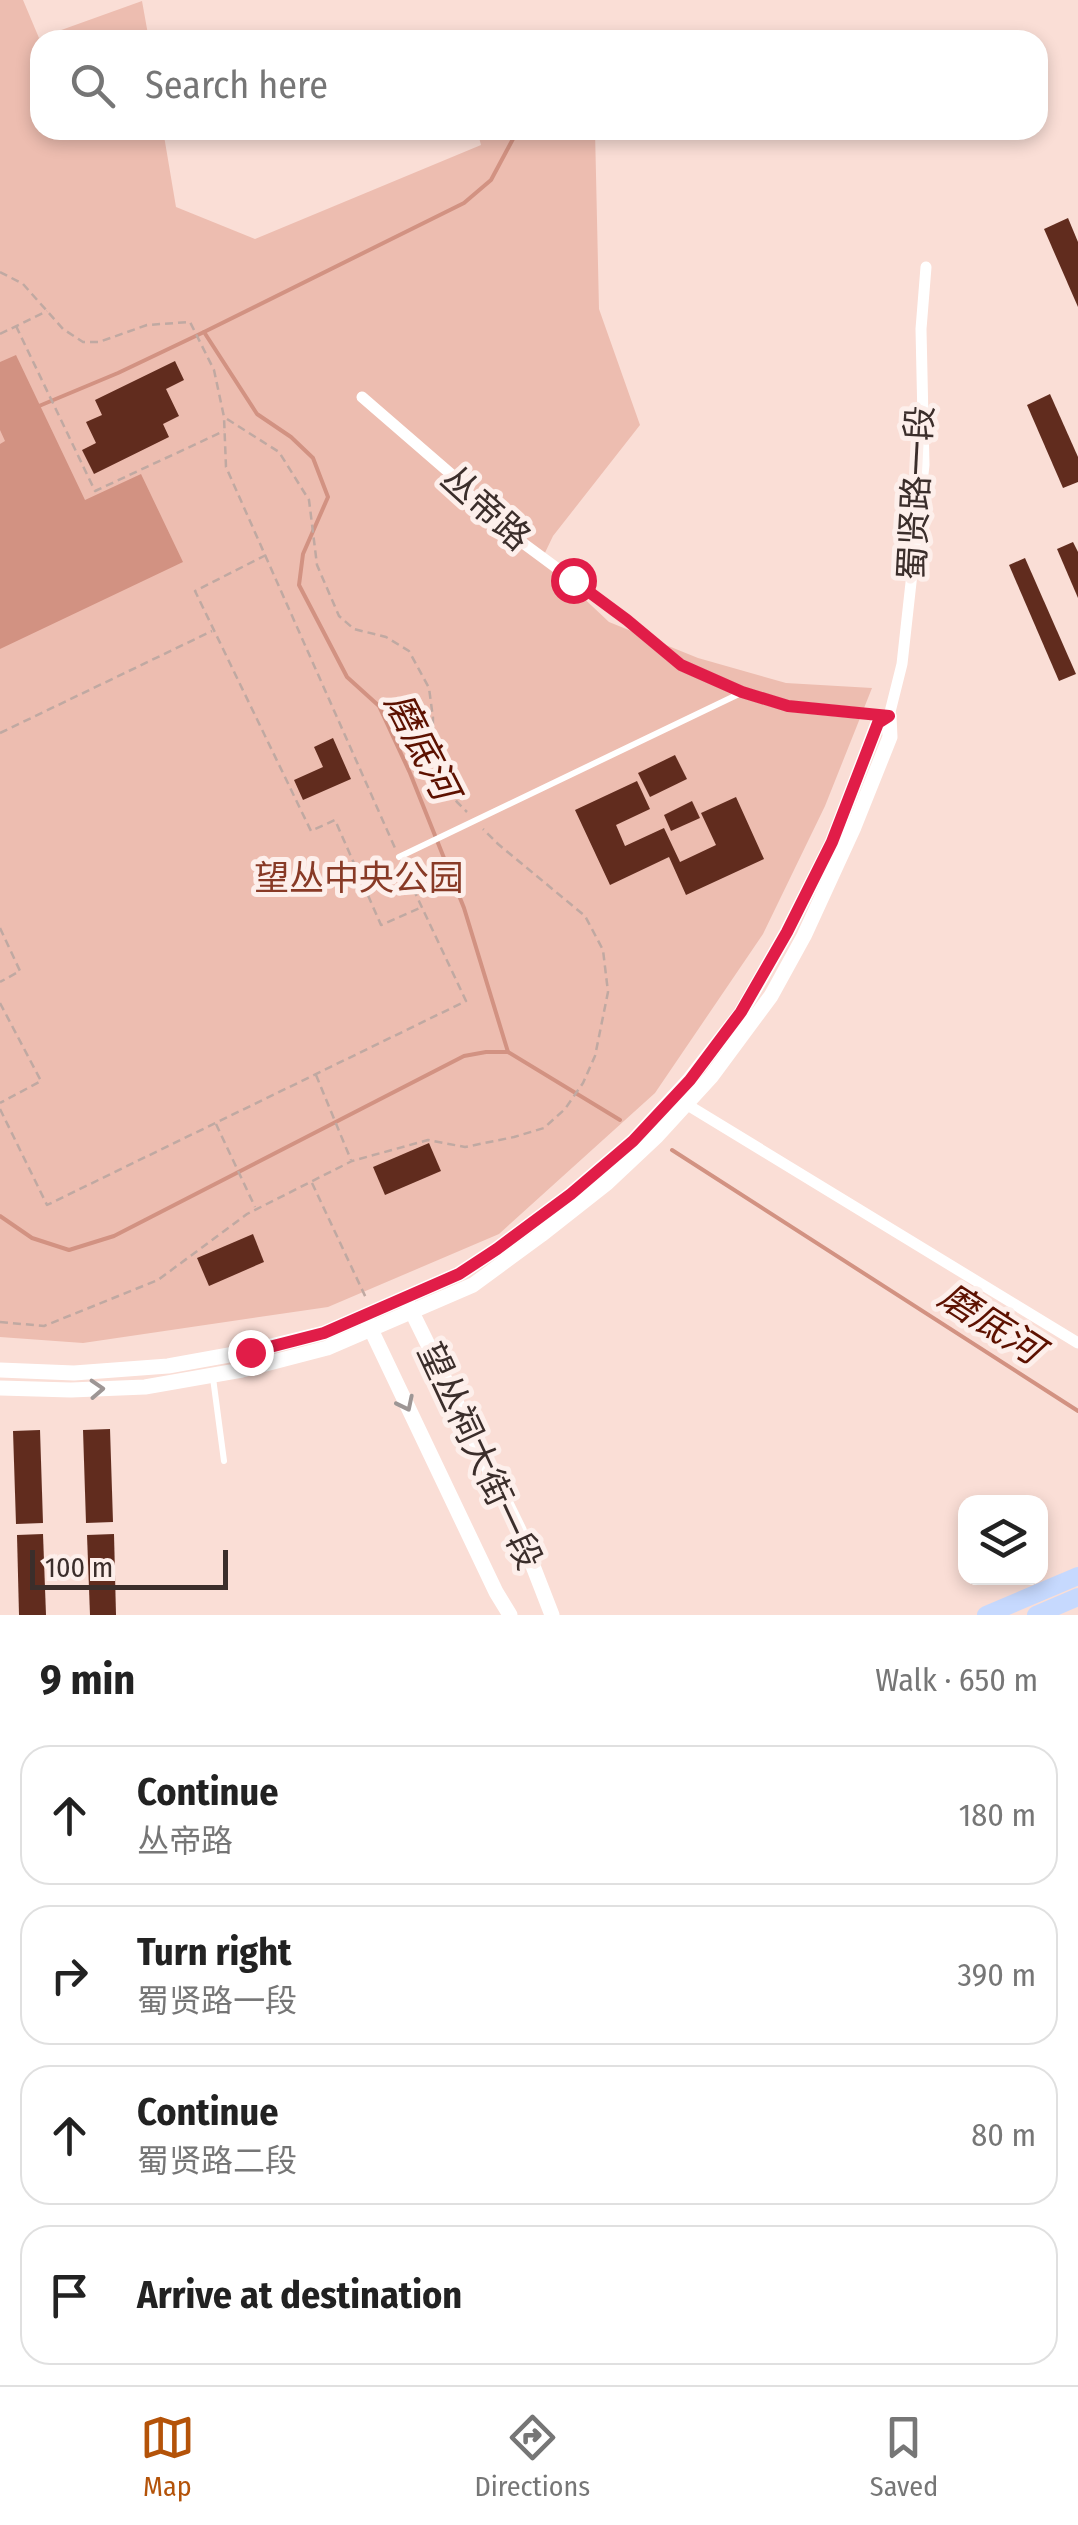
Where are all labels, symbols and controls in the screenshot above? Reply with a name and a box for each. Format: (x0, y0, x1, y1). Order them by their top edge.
search box (30, 30, 1048, 140)
icon: search (65, 58, 120, 113)
text: Search here (145, 62, 328, 108)
street label: 蜀贤路一段 (890, 405, 942, 581)
street label: 丛帝路 (433, 457, 539, 559)
route start (551, 558, 597, 604)
water label: 磨底河 (376, 685, 472, 813)
park label: 望丛中央公园 (254, 857, 464, 899)
water label: 磨底河 (931, 1273, 1057, 1377)
route end (228, 1330, 274, 1376)
street label: 望丛祠大街一段 (409, 1336, 551, 1576)
one-way arrow (90, 1379, 106, 1400)
one-way arrow (393, 1394, 413, 1412)
map controls (958, 1495, 1048, 1585)
button: layers (958, 1495, 1048, 1585)
scale bar (30, 1545, 228, 1590)
text: 100 m (45, 1551, 113, 1584)
text: 9 min (40, 1655, 135, 1705)
text: Walk · 650 m (875, 1661, 1038, 1699)
text: Continue (137, 1769, 278, 1815)
icon: ahead (42, 1788, 97, 1843)
text: 180 m (959, 1796, 1036, 1834)
text: 丛帝路 (137, 1822, 233, 1860)
text: Turn right (137, 1929, 291, 1975)
icon: right (42, 1948, 97, 2003)
text: 390 m (958, 1956, 1036, 1994)
text: 蜀贤路一段 (137, 1982, 297, 2020)
text: Continue (137, 2089, 278, 2135)
icon: ahead (42, 2108, 97, 2163)
text: 80 m (971, 2116, 1036, 2154)
text: 蜀贤路二段 (137, 2142, 297, 2180)
icon: arrive (42, 2268, 97, 2323)
text: Arrive at destination (137, 2272, 462, 2318)
tab: Map (140, 2410, 195, 2503)
tab: Directions (474, 2410, 590, 2503)
tab: Saved (870, 2410, 938, 2503)

